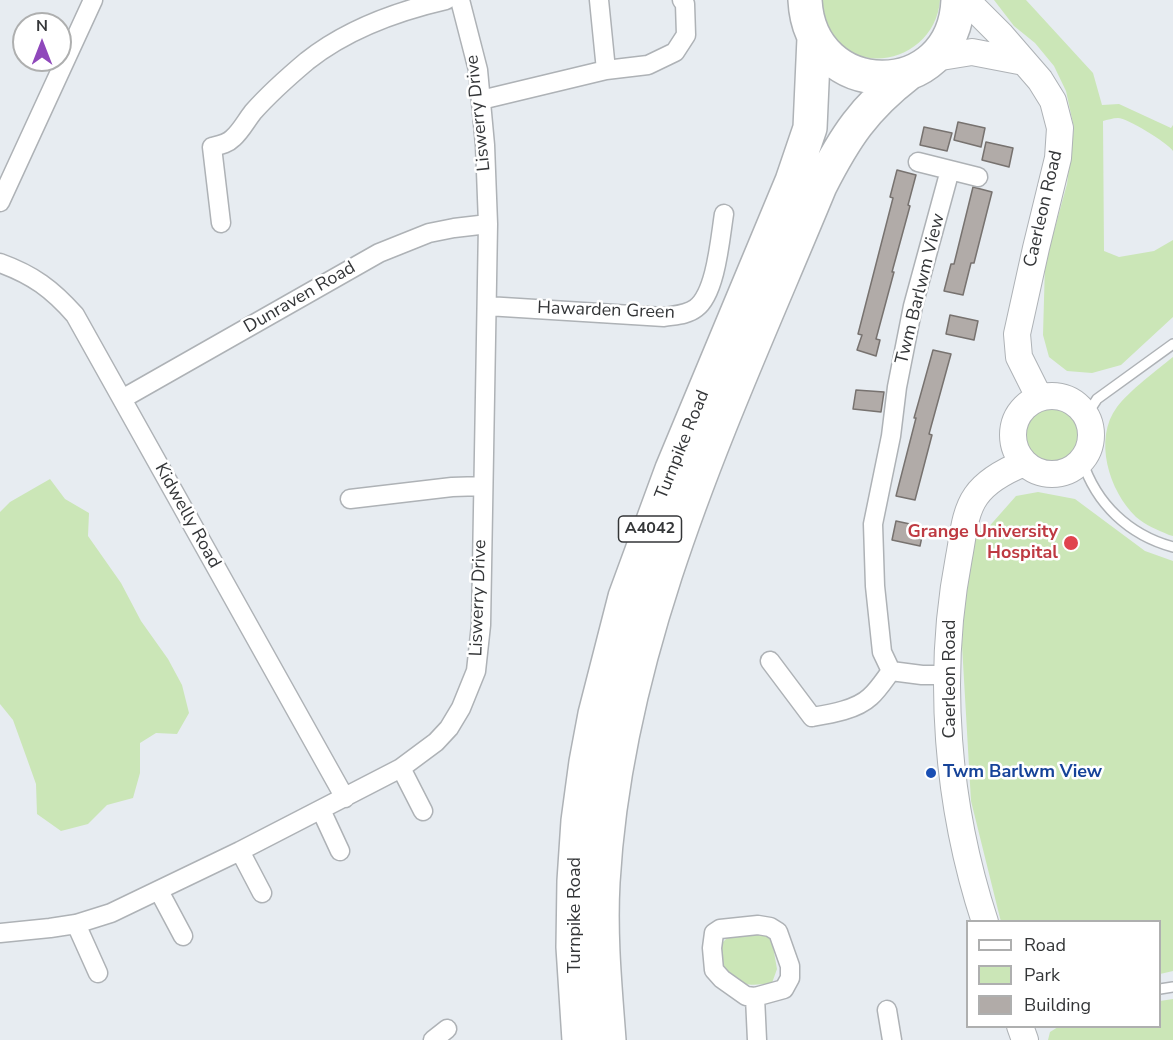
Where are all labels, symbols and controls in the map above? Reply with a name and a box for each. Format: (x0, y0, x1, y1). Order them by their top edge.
north arrow (12, 12, 72, 72)
text: N (36, 15, 48, 37)
street label: Liswerry Drive (462, 54, 496, 172)
street label: Caerleon Road (1020, 149, 1068, 269)
street label: Twm Barlwm View (892, 211, 950, 367)
street label: Dunraven Road (241, 257, 359, 339)
street label: Hawarden Green (537, 298, 675, 324)
street label: Turnpike Road (651, 387, 715, 503)
street label: Kidwelly Road (149, 460, 225, 572)
road number: A4042 (618, 516, 682, 542)
place label: Grange University Hospital (908, 522, 1058, 564)
marker: Grange University Hospital (1062, 534, 1080, 552)
street label: Liswerry Drive (466, 539, 492, 657)
street label: Caerleon Road (940, 620, 962, 738)
place label: Twm Barlwm View (943, 762, 1102, 784)
marker: Twm Barlwm View (924, 766, 938, 780)
street label: Turnpike Road (565, 857, 587, 973)
legend (966, 920, 1161, 1028)
text: Road (1024, 933, 1066, 957)
text: Park (1024, 963, 1060, 987)
text: Building (1024, 993, 1091, 1017)

